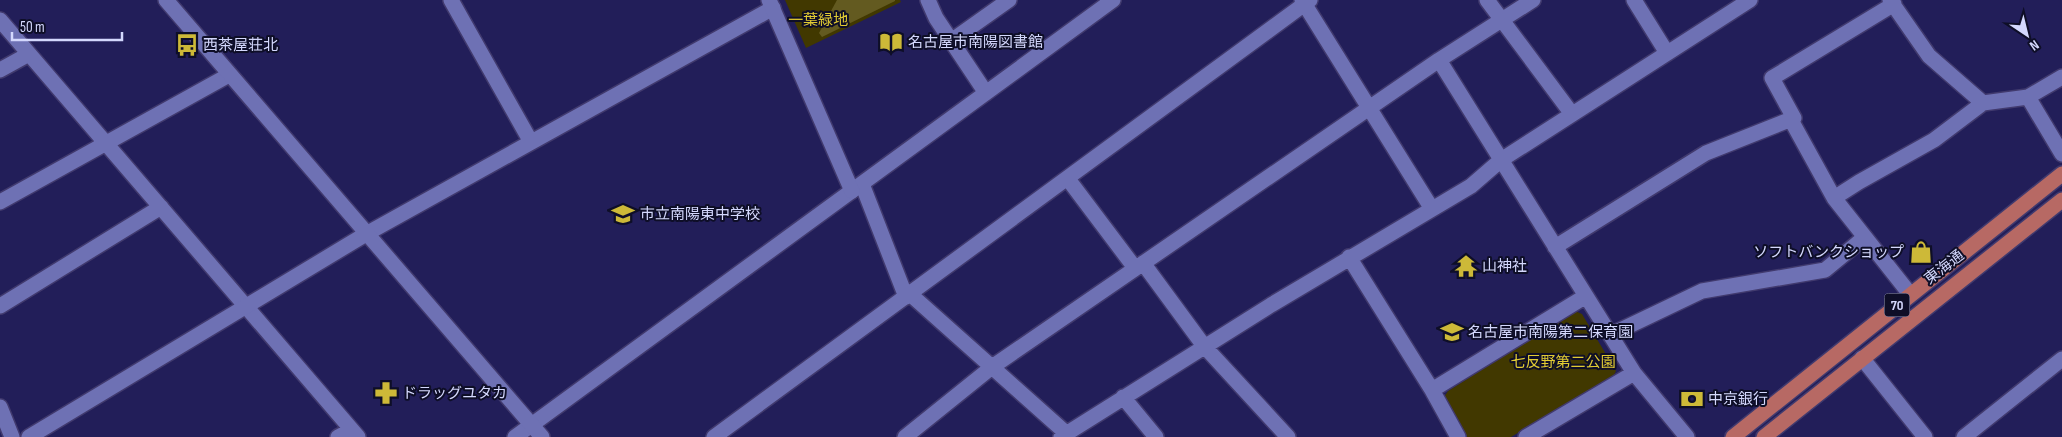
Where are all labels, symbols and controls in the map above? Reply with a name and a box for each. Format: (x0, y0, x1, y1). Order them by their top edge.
scale bar (12, 10, 122, 42)
north arrow (2002, 10, 2052, 60)
park label: 一葉緑地 (788, 11, 848, 30)
text: 50 m (20, 18, 45, 37)
library icon: 名古屋市南陽図書館 (878, 29, 904, 55)
bus stop icon: 西茶屋荘北 (174, 32, 200, 58)
place label: 名古屋市南陽図書館 (908, 33, 1043, 52)
place label: 西茶屋荘北 (203, 36, 278, 55)
text: N (2026, 36, 2042, 54)
school or university icon: 市立南陽東中学校 (610, 201, 636, 227)
place label: 市立南陽東中学校 (640, 205, 760, 224)
shop icon: ソフトバンクショップ (1908, 239, 1934, 265)
place label: ソフトバンクショップ (1753, 243, 1904, 262)
street label: 東海通 (1921, 246, 1968, 289)
temple icon: 山神社 (1453, 253, 1479, 279)
place label: 山神社 (1482, 257, 1527, 276)
road number: 70 (1884, 294, 1910, 316)
school or university icon: 名古屋市南陽第二保育園 (1439, 319, 1465, 345)
place label: 名古屋市南陽第二保育園 (1468, 323, 1633, 342)
park label: 七反野第二公園 (1510, 353, 1616, 372)
pharmacy icon: ドラッグユタカ (373, 380, 399, 406)
place label: ドラッグユタカ (402, 384, 507, 403)
bank icon: 中京銀行 (1679, 386, 1705, 412)
place label: 中京銀行 (1708, 390, 1768, 409)

